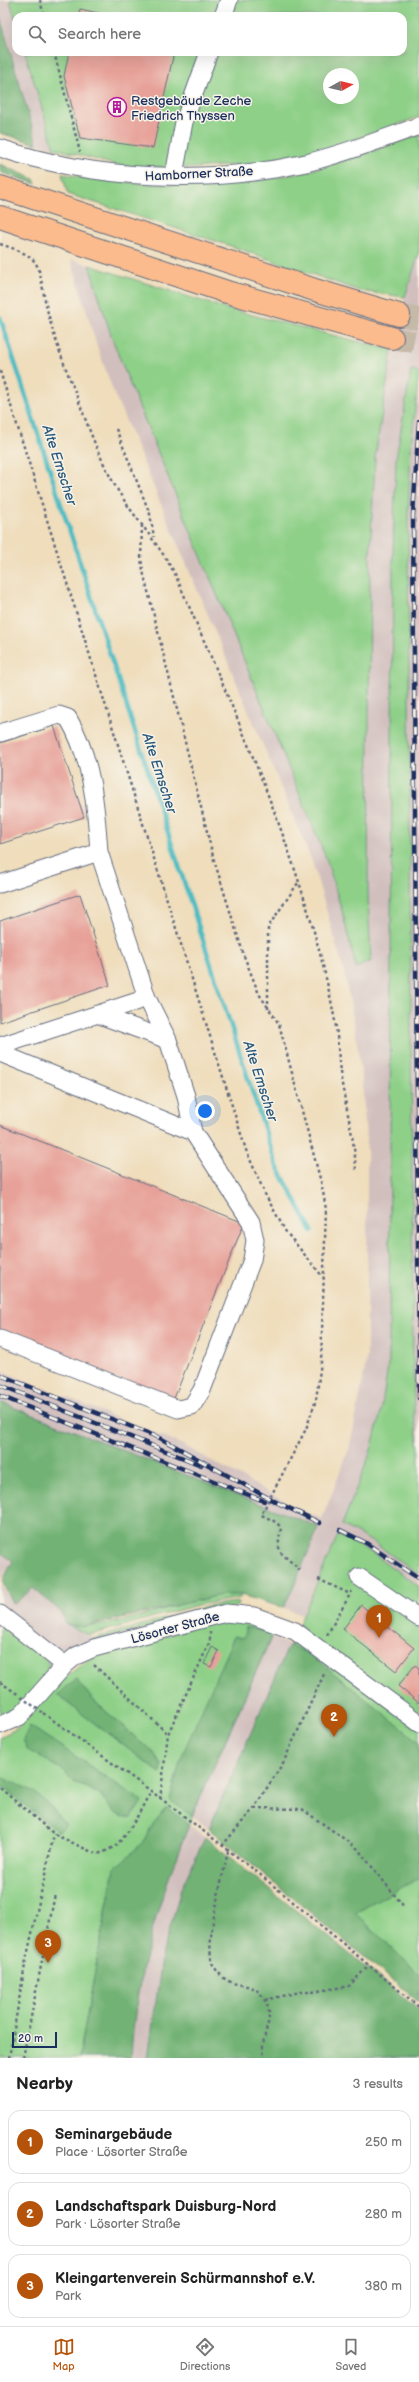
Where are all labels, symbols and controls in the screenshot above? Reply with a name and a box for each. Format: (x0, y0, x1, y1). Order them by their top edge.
search box (12, 12, 407, 56)
icon: search (26, 23, 48, 45)
text: Search here (58, 25, 141, 44)
north arrow (323, 68, 359, 104)
place label: Restgebäude Zeche Friedrich Thyssen (131, 93, 252, 124)
building icon: Restgebäude Zeche Friedrich Thyssen (106, 96, 128, 118)
street label: Hamborner Straße (144, 163, 254, 185)
water label: Alte Emscher (38, 422, 81, 508)
water label: Alte Emscher (138, 730, 181, 816)
water label: Alte Emscher (239, 1038, 282, 1124)
your location (195, 1101, 215, 1121)
pin: 1 (366, 1605, 392, 1638)
street label: Lösorter Straße (129, 1608, 222, 1647)
pin: 2 (321, 1704, 347, 1737)
pin: 3 (35, 1930, 61, 1963)
scale bar (12, 2030, 57, 2049)
text: 20 m (18, 2032, 43, 2045)
text: Nearby (16, 2074, 73, 2094)
text: 3 results (352, 2076, 403, 2092)
text: Seminargebäude (55, 2125, 172, 2144)
text: 1 (27, 2134, 33, 2150)
text: 250 m (365, 2134, 402, 2150)
text: Place · Lösorter Straße (55, 2144, 187, 2160)
text: Landschaftspark Duisburg-Nord (55, 2197, 276, 2216)
text: 2 (26, 2206, 34, 2222)
text: 280 m (365, 2206, 402, 2222)
text: Park · Lösorter Straße (55, 2216, 180, 2232)
text: Kleingartenverein Schürmannshof e.V. (55, 2269, 315, 2288)
text: 3 (26, 2278, 34, 2294)
text: 380 m (365, 2278, 402, 2294)
text: Park (55, 2288, 81, 2304)
tab: Map (53, 2336, 75, 2373)
tab: Directions (180, 2336, 230, 2373)
tab: Saved (336, 2336, 366, 2373)

